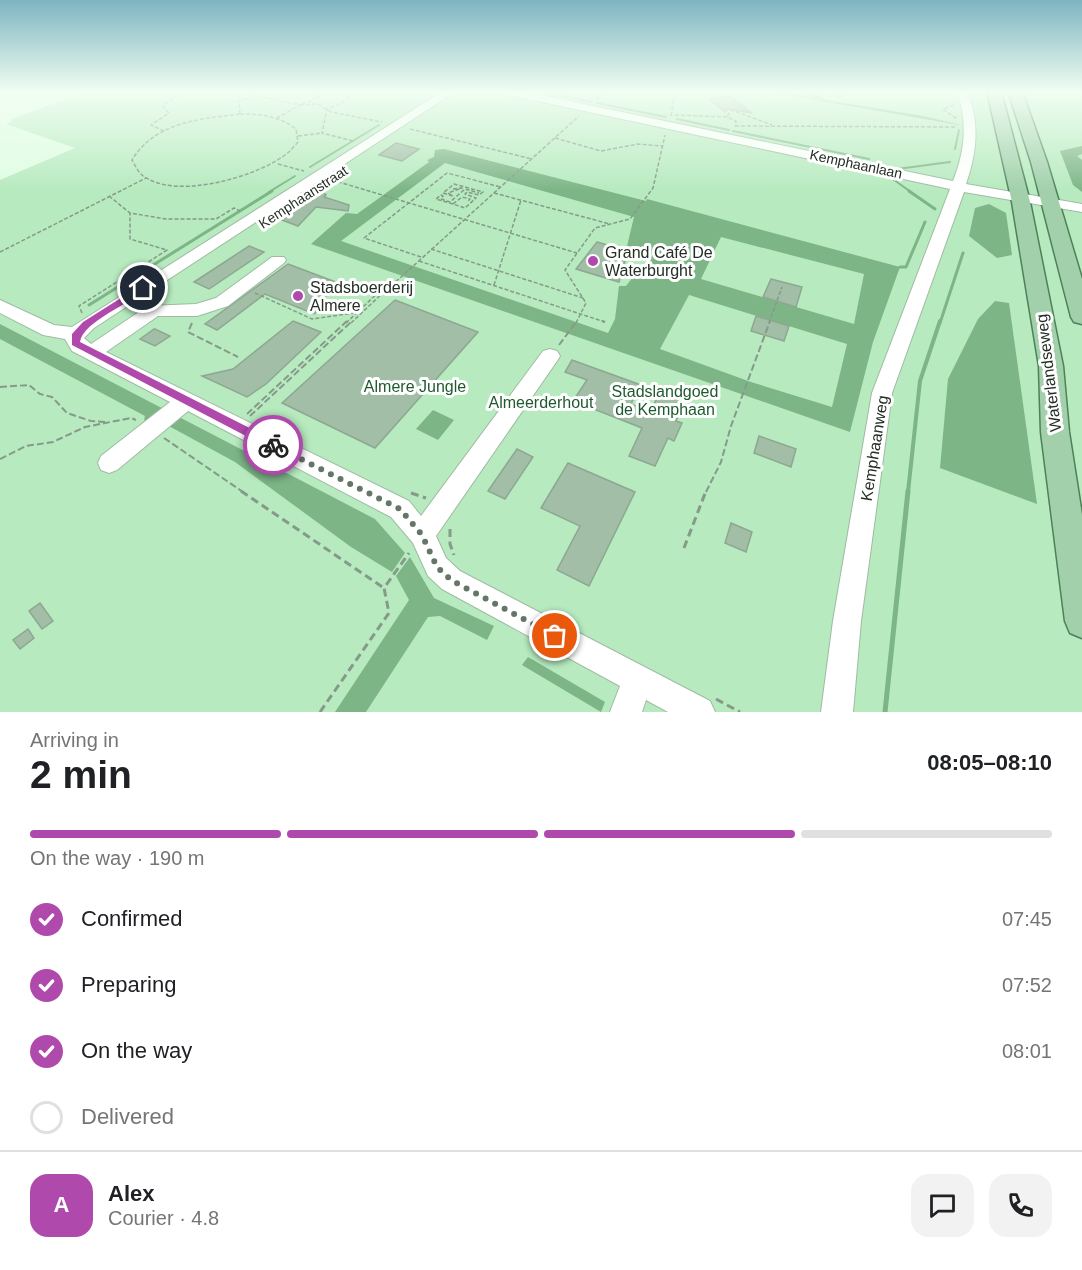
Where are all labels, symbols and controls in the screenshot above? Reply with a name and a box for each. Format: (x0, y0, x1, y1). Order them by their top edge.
street label: Kemphaanlaan (808, 146, 904, 182)
street label: Kemphaanstraat (256, 162, 351, 232)
place label: Grand Café De Waterburght (605, 244, 713, 279)
marker: Grand Café De Waterburght (586, 254, 600, 268)
pin (117, 262, 168, 313)
icon: home (126, 271, 159, 304)
place label: Stadsboerderij Almere (310, 279, 413, 314)
marker: Stadsboerderij Almere (291, 289, 305, 303)
street label: Waterlandseweg (1033, 313, 1064, 433)
park label: Almere Jungle (364, 378, 466, 395)
park label: Stadslandgoed de Kemphaan (612, 383, 718, 418)
park label: Almeerderhout (489, 394, 594, 411)
street label: Kemphaanweg (858, 394, 891, 502)
courier (243, 415, 303, 475)
icon: bike (257, 429, 290, 462)
pin (529, 610, 580, 661)
icon: bag (538, 619, 571, 652)
text: Arriving in (30, 729, 119, 751)
text: 08:05–08:10 (927, 750, 1052, 775)
text: 2 min (30, 753, 132, 796)
text: On the way · 190 m (30, 847, 205, 869)
icon: check (30, 903, 63, 936)
text: Confirmed (81, 906, 182, 931)
text: 07:45 (1002, 908, 1052, 930)
icon: check (30, 969, 63, 1002)
text: Preparing (81, 972, 176, 997)
text: 07:52 (1002, 974, 1052, 996)
icon: check (30, 1035, 63, 1068)
text: On the way (81, 1038, 192, 1063)
text: 08:01 (1002, 1040, 1052, 1062)
text: Delivered (81, 1104, 174, 1129)
button: chat (911, 1174, 974, 1237)
button: phone (989, 1174, 1052, 1237)
text: Alex (108, 1181, 154, 1206)
text: A (54, 1192, 69, 1217)
text: Courier · 4.8 (108, 1207, 219, 1229)

